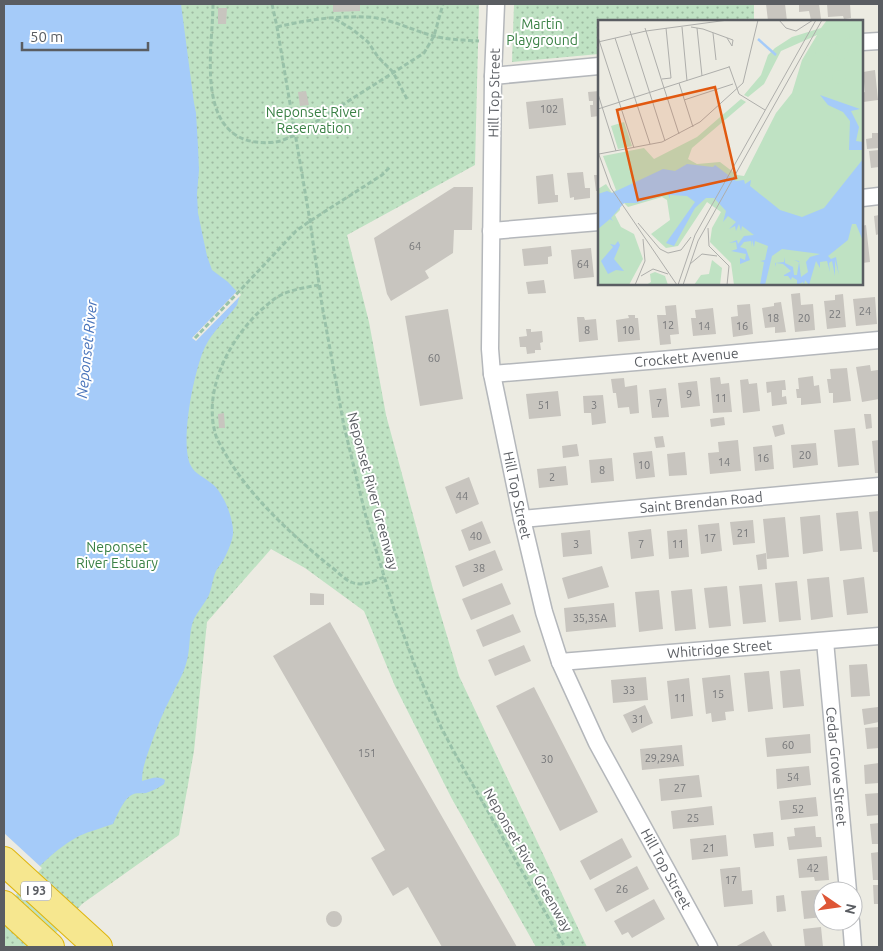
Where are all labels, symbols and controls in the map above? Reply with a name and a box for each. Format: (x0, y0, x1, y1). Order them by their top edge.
park label: Martin Playground (506, 16, 578, 48)
scale bar (22, 20, 149, 52)
inset map (598, 20, 863, 285)
text: 50 m (30, 28, 63, 45)
street label: Hill Top Street (485, 48, 503, 138)
house number: 102 (540, 103, 558, 115)
park label: Neponset River Reservation (266, 104, 363, 136)
house number: 64 (409, 240, 421, 252)
house number: 64 (577, 258, 589, 270)
water label: Neponset River (73, 298, 100, 399)
house number: 24 (859, 305, 871, 317)
house number: 22 (829, 308, 841, 320)
house number: 18 (767, 312, 779, 324)
house number: 20 (798, 312, 810, 324)
house number: 12 (662, 319, 674, 331)
house number: 14 (698, 320, 710, 332)
house number: 16 (736, 320, 748, 332)
house number: 8 (584, 324, 590, 336)
house number: 10 (622, 324, 634, 336)
street label: Crockett Avenue (634, 345, 739, 370)
house number: 60 (428, 352, 440, 364)
house number: 9 (686, 388, 692, 400)
house number: 11 (715, 392, 727, 404)
house number: 7 (656, 397, 662, 409)
house number: 51 (538, 399, 550, 411)
house number: 3 (591, 399, 597, 411)
street label: Neponset River Greenway (344, 410, 402, 572)
house number: 20 (799, 449, 811, 461)
street label: Hill Top Street (500, 450, 535, 541)
house number: 16 (757, 452, 769, 464)
house number: 14 (718, 456, 730, 468)
house number: 10 (638, 459, 650, 471)
house number: 8 (599, 464, 605, 476)
house number: 2 (549, 471, 555, 483)
street label: Saint Brendan Road (639, 489, 763, 516)
house number: 44 (456, 490, 468, 502)
house number: 21 (737, 527, 749, 539)
house number: 40 (470, 530, 482, 542)
house number: 17 (704, 532, 716, 544)
house number: 3 (573, 538, 579, 550)
house number: 7 (638, 538, 644, 550)
house number: 11 (672, 538, 684, 550)
park label: Neponset River Estuary (76, 539, 158, 571)
house number: 38 (473, 562, 485, 574)
house number: 35,35A (573, 612, 608, 624)
street label: Whitridge Street (667, 637, 773, 661)
house number: 33 (623, 684, 635, 696)
house number: 15 (712, 688, 724, 700)
house number: 11 (674, 692, 686, 704)
street label: Cedar Grove Street (823, 706, 850, 827)
house number: 31 (632, 713, 644, 725)
house number: 60 (782, 739, 794, 751)
house number: 151 (358, 747, 376, 759)
house number: 29,29A (645, 752, 680, 764)
house number: 30 (541, 753, 553, 765)
house number: 54 (787, 771, 799, 783)
house number: 27 (674, 782, 686, 794)
street label: Neponset River Greenway (480, 786, 576, 935)
house number: 52 (792, 803, 804, 815)
house number: 25 (687, 812, 699, 824)
street label: Hill Top Street (638, 826, 695, 912)
house number: 21 (703, 842, 715, 854)
house number: 42 (807, 862, 819, 874)
house number: 17 (725, 874, 737, 886)
road number: I 93 (21, 881, 51, 900)
north arrow (813, 881, 863, 931)
house number: 26 (616, 883, 628, 895)
text: N (842, 902, 860, 916)

